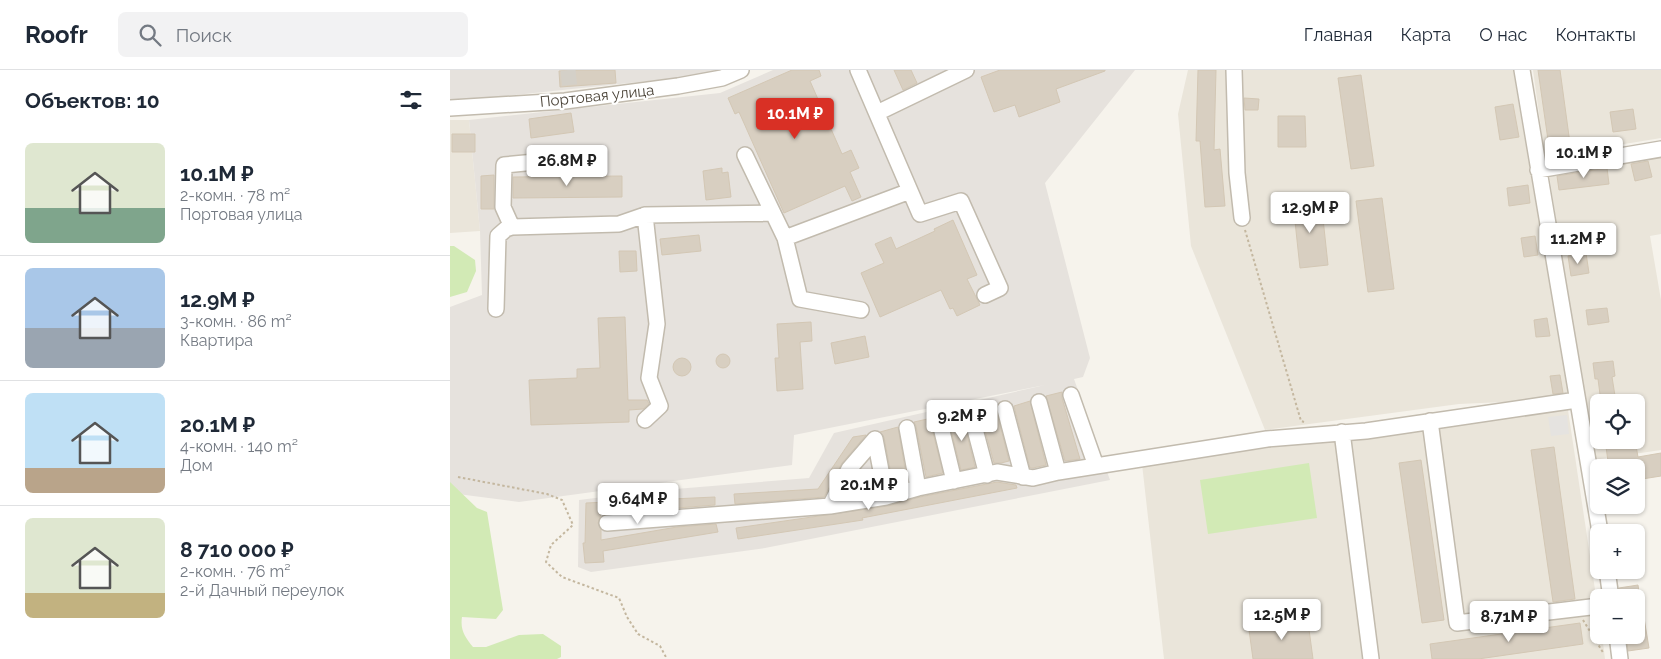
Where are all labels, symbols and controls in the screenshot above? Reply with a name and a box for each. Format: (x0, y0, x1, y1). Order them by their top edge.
search box (118, 12, 468, 57)
text: Roofr (25, 20, 88, 49)
icon: search (136, 21, 164, 49)
text: Поиск (176, 24, 232, 46)
text: Главная (1304, 24, 1372, 45)
text: Карта (1400, 24, 1451, 45)
text: О нас (1479, 24, 1527, 45)
text: Контакты (1555, 24, 1636, 45)
street label: Портовая улица (539, 81, 655, 111)
icon: filters (397, 86, 425, 114)
text: Объектов: 10 (25, 88, 160, 113)
pin: 10.1M ₽ (749, 98, 841, 140)
text: 10.1M ₽ (767, 104, 823, 123)
pin: 10.1M ₽ (1538, 136, 1630, 179)
text: 10.1M ₽ (1556, 143, 1612, 162)
pin: 26.8M ₽ (521, 144, 613, 187)
text: 26.8M ₽ (538, 151, 596, 170)
text: 10.1M ₽ (180, 161, 254, 186)
icon: home (65, 163, 125, 223)
text: 2-комн. · 78 m² (180, 186, 290, 205)
pin: 12.9M ₽ (1264, 191, 1356, 234)
text: 12.9M ₽ (1282, 198, 1338, 217)
text: Портовая улица (180, 205, 302, 224)
pin: 11.2M ₽ (1532, 222, 1624, 265)
text: 11.2M ₽ (1550, 229, 1606, 248)
text: 12.9M ₽ (180, 287, 255, 312)
icon: home (65, 288, 125, 348)
text: 3-комн. · 86 m² (180, 312, 292, 331)
text: Квартира (180, 331, 253, 350)
map controls (1590, 394, 1645, 644)
button: locate (1590, 394, 1645, 449)
pin: 9.2M ₽ (921, 400, 1003, 442)
text: 9.2M ₽ (937, 406, 987, 425)
text: 20.1M ₽ (180, 412, 255, 437)
icon: home (65, 413, 125, 473)
text: 4-комн. · 140 m² (180, 437, 298, 456)
text: Дом (180, 456, 213, 475)
button: layers (1590, 459, 1645, 514)
pin: 20.1M ₽ (823, 468, 915, 511)
text: 20.1M ₽ (840, 475, 898, 494)
pin: 9.64M ₽ (592, 482, 684, 525)
text: 9.64M ₽ (609, 489, 667, 508)
button: + (1590, 524, 1645, 579)
text: 8 710 000 ₽ (180, 537, 294, 562)
icon: home (65, 538, 125, 598)
text: 2-комн. · 76 m² (180, 562, 290, 581)
text: 2-й Дачный переулок (180, 581, 345, 600)
button: − (1590, 589, 1645, 644)
pin: 12.5M ₽ (1236, 598, 1328, 641)
pin: 8.71M ₽ (1463, 600, 1555, 643)
text: 12.5M ₽ (1254, 605, 1310, 624)
text: 8.71M ₽ (1481, 607, 1537, 626)

